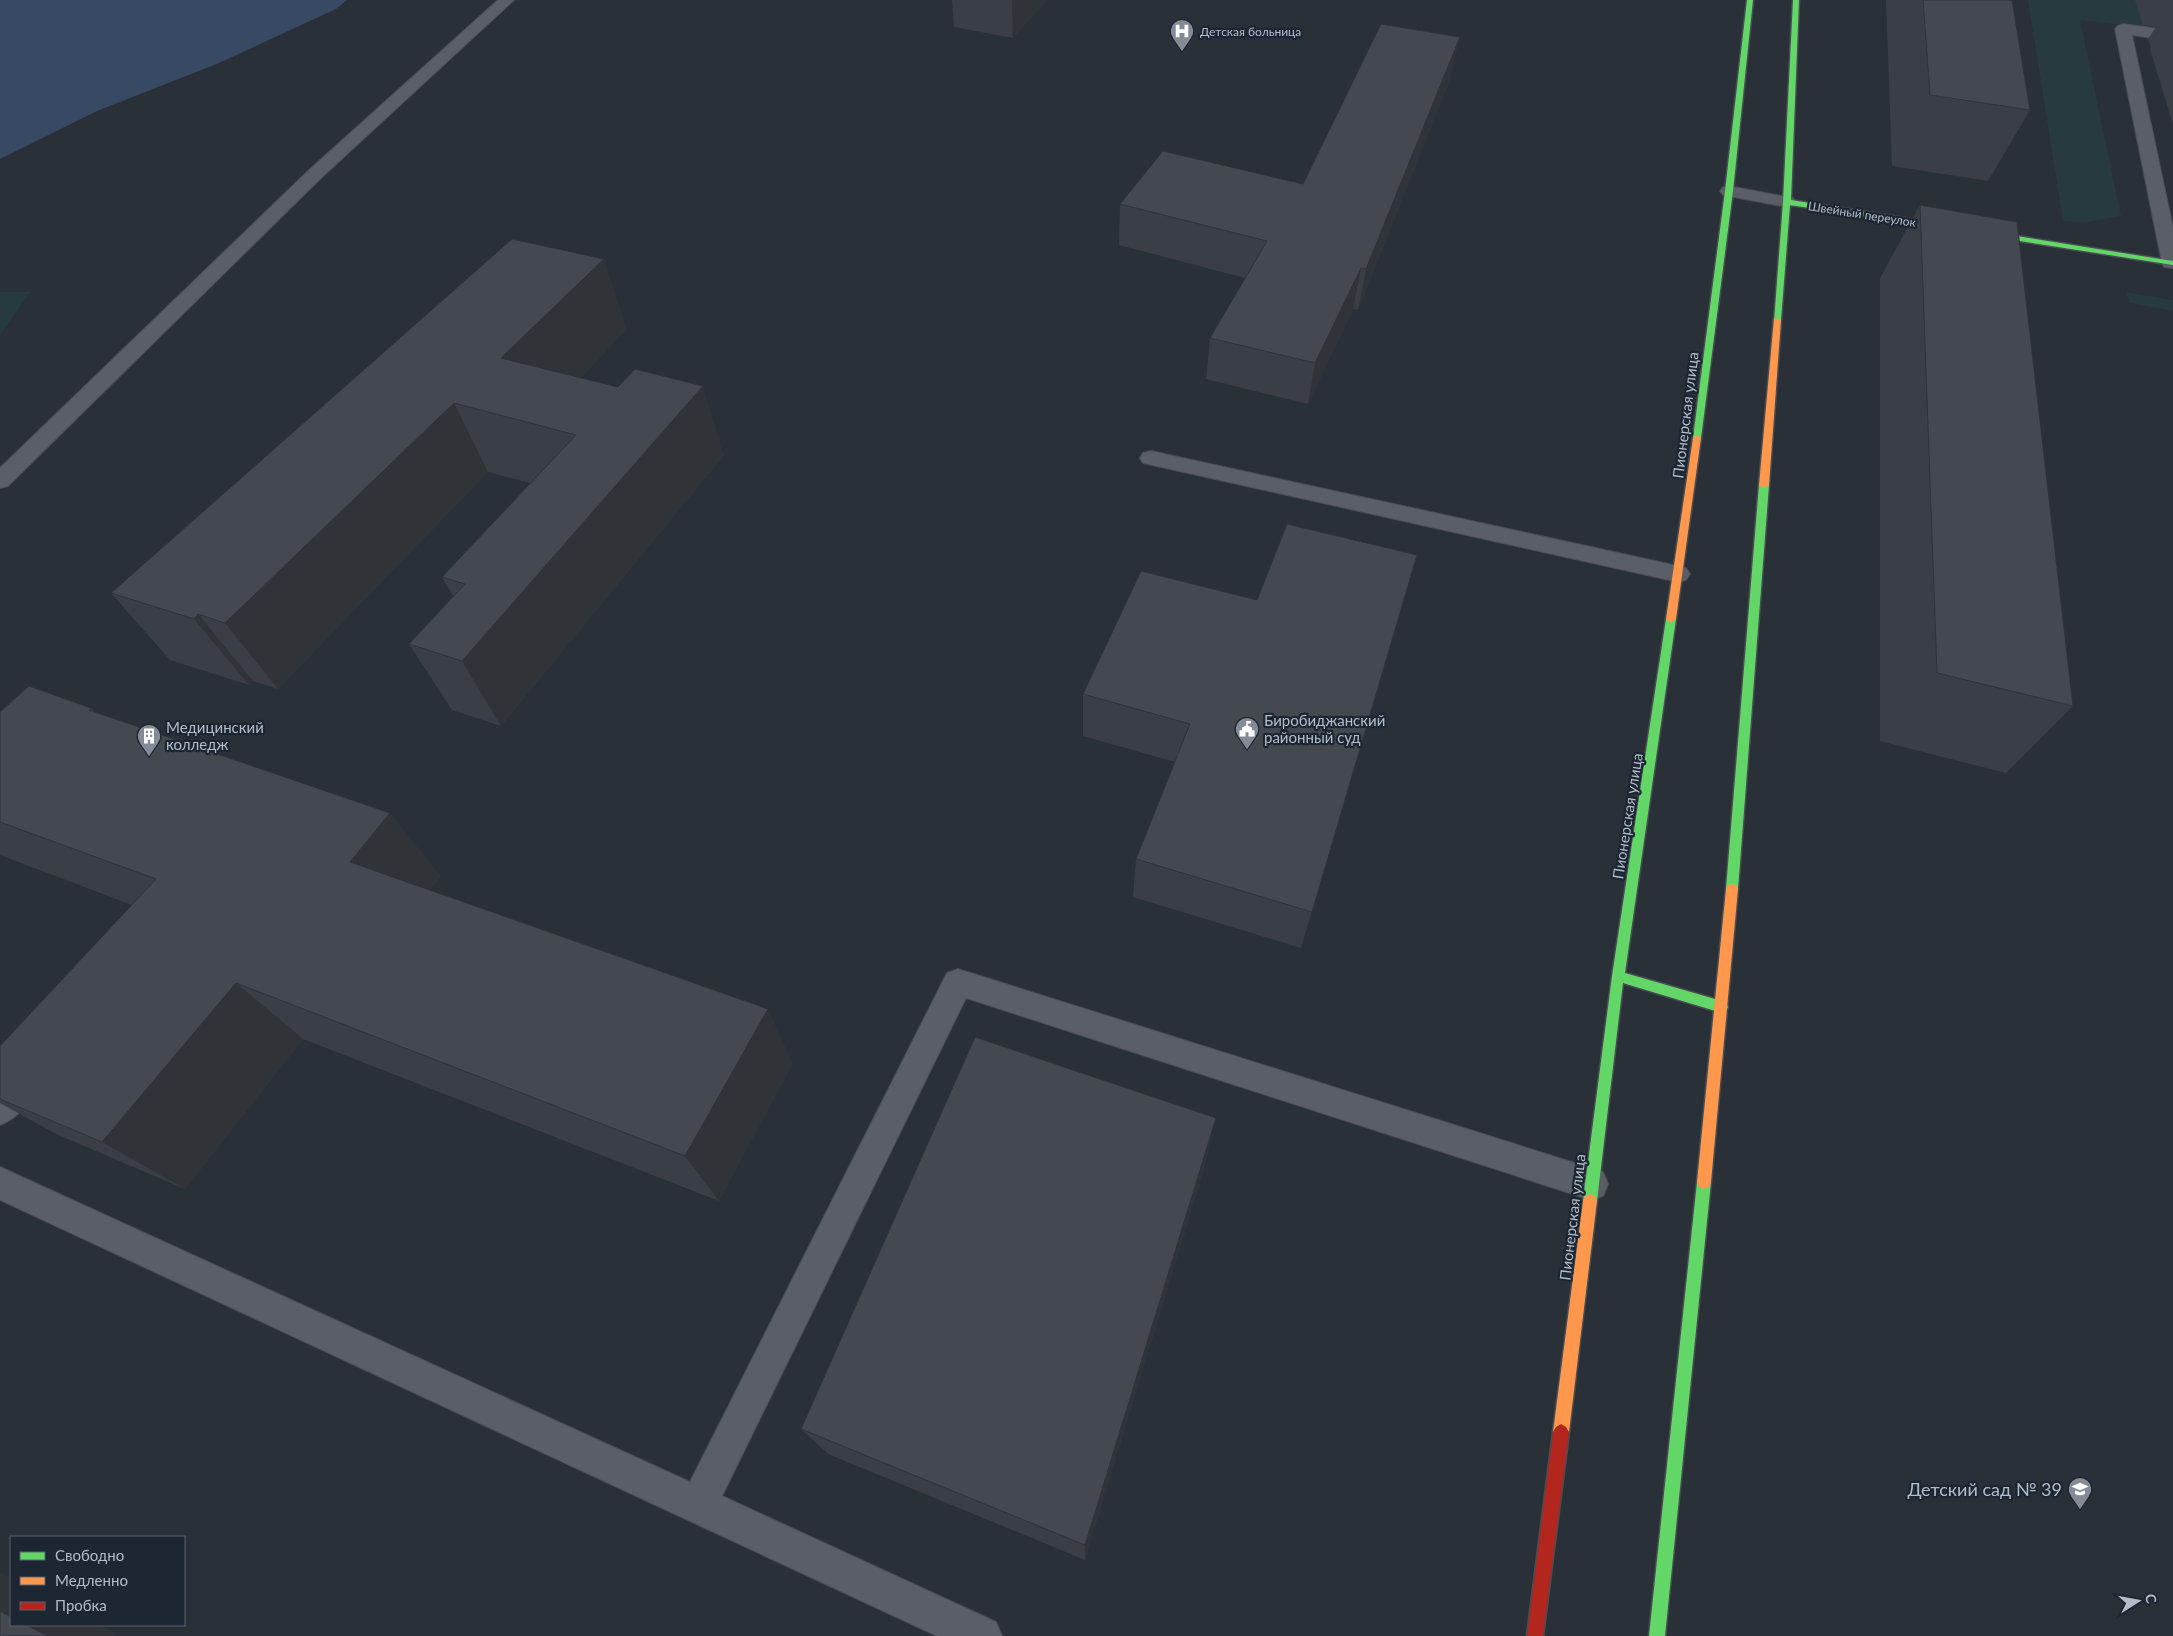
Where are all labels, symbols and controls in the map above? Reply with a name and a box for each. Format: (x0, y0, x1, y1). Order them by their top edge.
hospital icon: Детская больница (1169, 18, 1195, 52)
place label: Детская больница (1200, 24, 1301, 39)
street label: Швейный переулок (1807, 198, 1918, 230)
street label: Пионерская улица (1668, 351, 1702, 479)
place label: Биробиджанский районный суд (1264, 711, 1385, 746)
public building icon: Биробиджанский районный суд (1234, 716, 1260, 750)
place label: Медицинский колледж (166, 718, 264, 753)
building icon: Медицинский колледж (136, 723, 162, 757)
street label: Пионерская улица (1608, 752, 1646, 880)
street label: Пионерская улица (1555, 1153, 1589, 1281)
school or university icon: Детский сад № 39 (2067, 1476, 2093, 1510)
place label: Детский сад № 39 (1907, 1478, 2062, 1500)
legend (10, 1536, 185, 1626)
text: Свободно (55, 1546, 124, 1564)
text: Медленно (55, 1571, 128, 1589)
north arrow (2113, 1576, 2163, 1626)
text: С (2142, 1592, 2161, 1605)
text: Пробка (55, 1596, 107, 1614)

